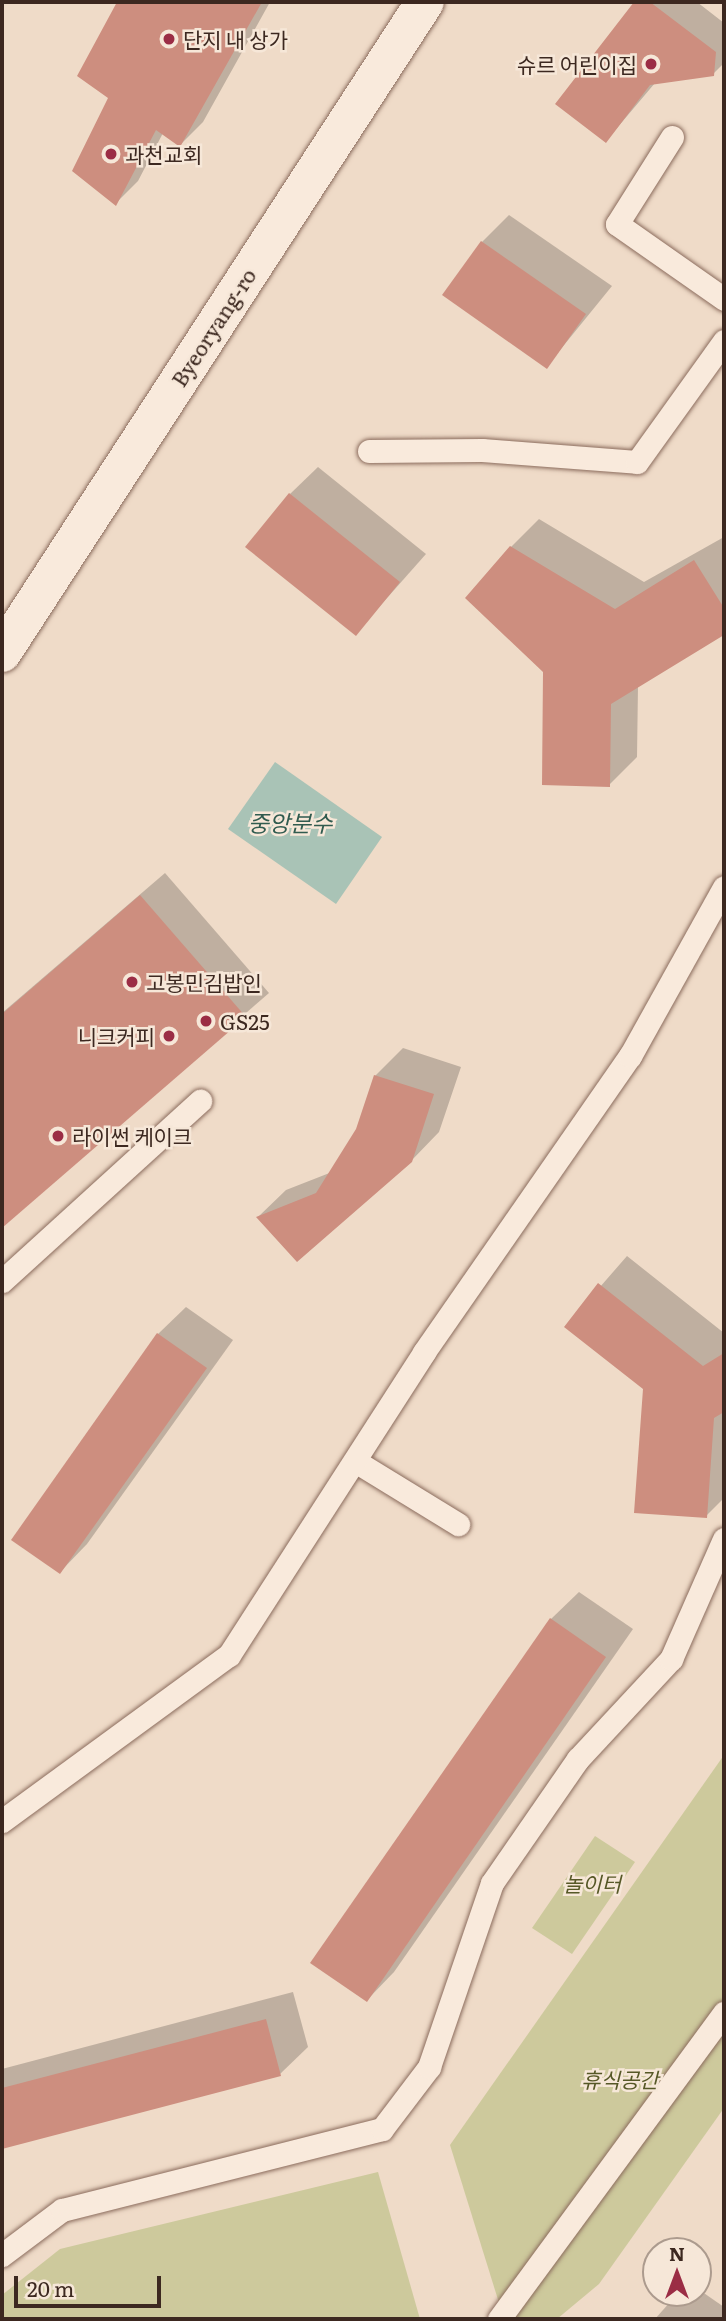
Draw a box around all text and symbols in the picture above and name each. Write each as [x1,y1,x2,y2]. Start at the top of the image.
place label: 단지 내 상가 [183,26,288,52]
marker: 단지 내 상가 [161,31,177,47]
place label: 슈르 어린이집 [517,51,637,77]
marker: 슈르 어린이집 [643,56,659,72]
place label: 과천교회 [125,141,202,167]
marker: 과천교회 [103,146,119,162]
street label: Byeoryang-ro [165,263,261,391]
water label: 중앙분수 [248,808,332,836]
place label: 고봉민김밥인 [146,969,262,995]
marker: 고봉민김밥인 [124,974,140,990]
place label: GS25 [220,1008,270,1034]
marker: GS25 [198,1013,214,1029]
place label: 니크커피 [78,1023,155,1049]
marker: 니크커피 [161,1028,177,1044]
place label: 라이썬 케이크 [72,1123,192,1149]
marker: 라이썬 케이크 [50,1128,66,1144]
park label: 놀이터 [563,1870,621,1896]
park label: 휴식공간 [581,2066,659,2092]
north arrow [642,2237,712,2307]
text: N [669,2239,685,2267]
scale bar [18,2262,164,2306]
text: 20 m [27,2272,74,2303]

